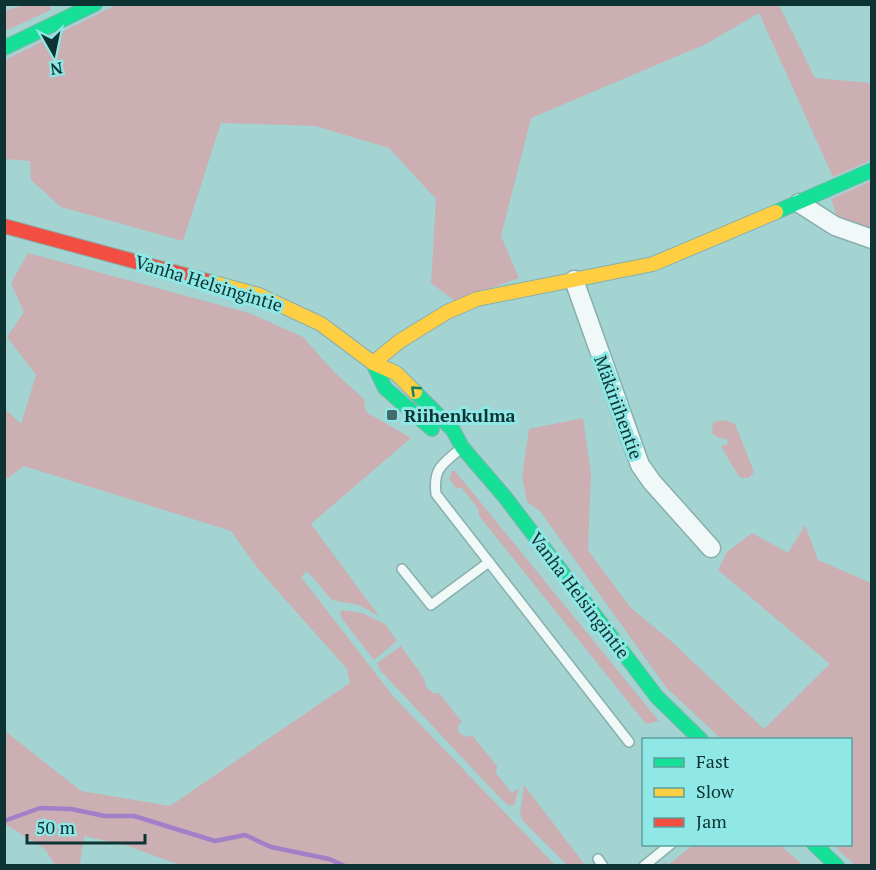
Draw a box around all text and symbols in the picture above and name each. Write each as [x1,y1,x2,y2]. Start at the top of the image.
north arrow [24,24,84,84]
text: N [49,57,64,81]
street label: Vanha Helsingintie [132,249,286,317]
street label: Mäkiriihentie [589,352,649,462]
one-way arrow [411,386,421,397]
place label: Riihenkulma [404,403,516,427]
marker: Riihenkulma [385,408,399,422]
street label: Vanha Helsingintie [524,527,636,663]
legend [642,738,852,846]
text: Fast [696,749,730,773]
text: Slow [696,779,735,803]
scale bar [27,807,146,845]
text: Jam [696,809,727,833]
text: 50 m [36,815,76,839]

